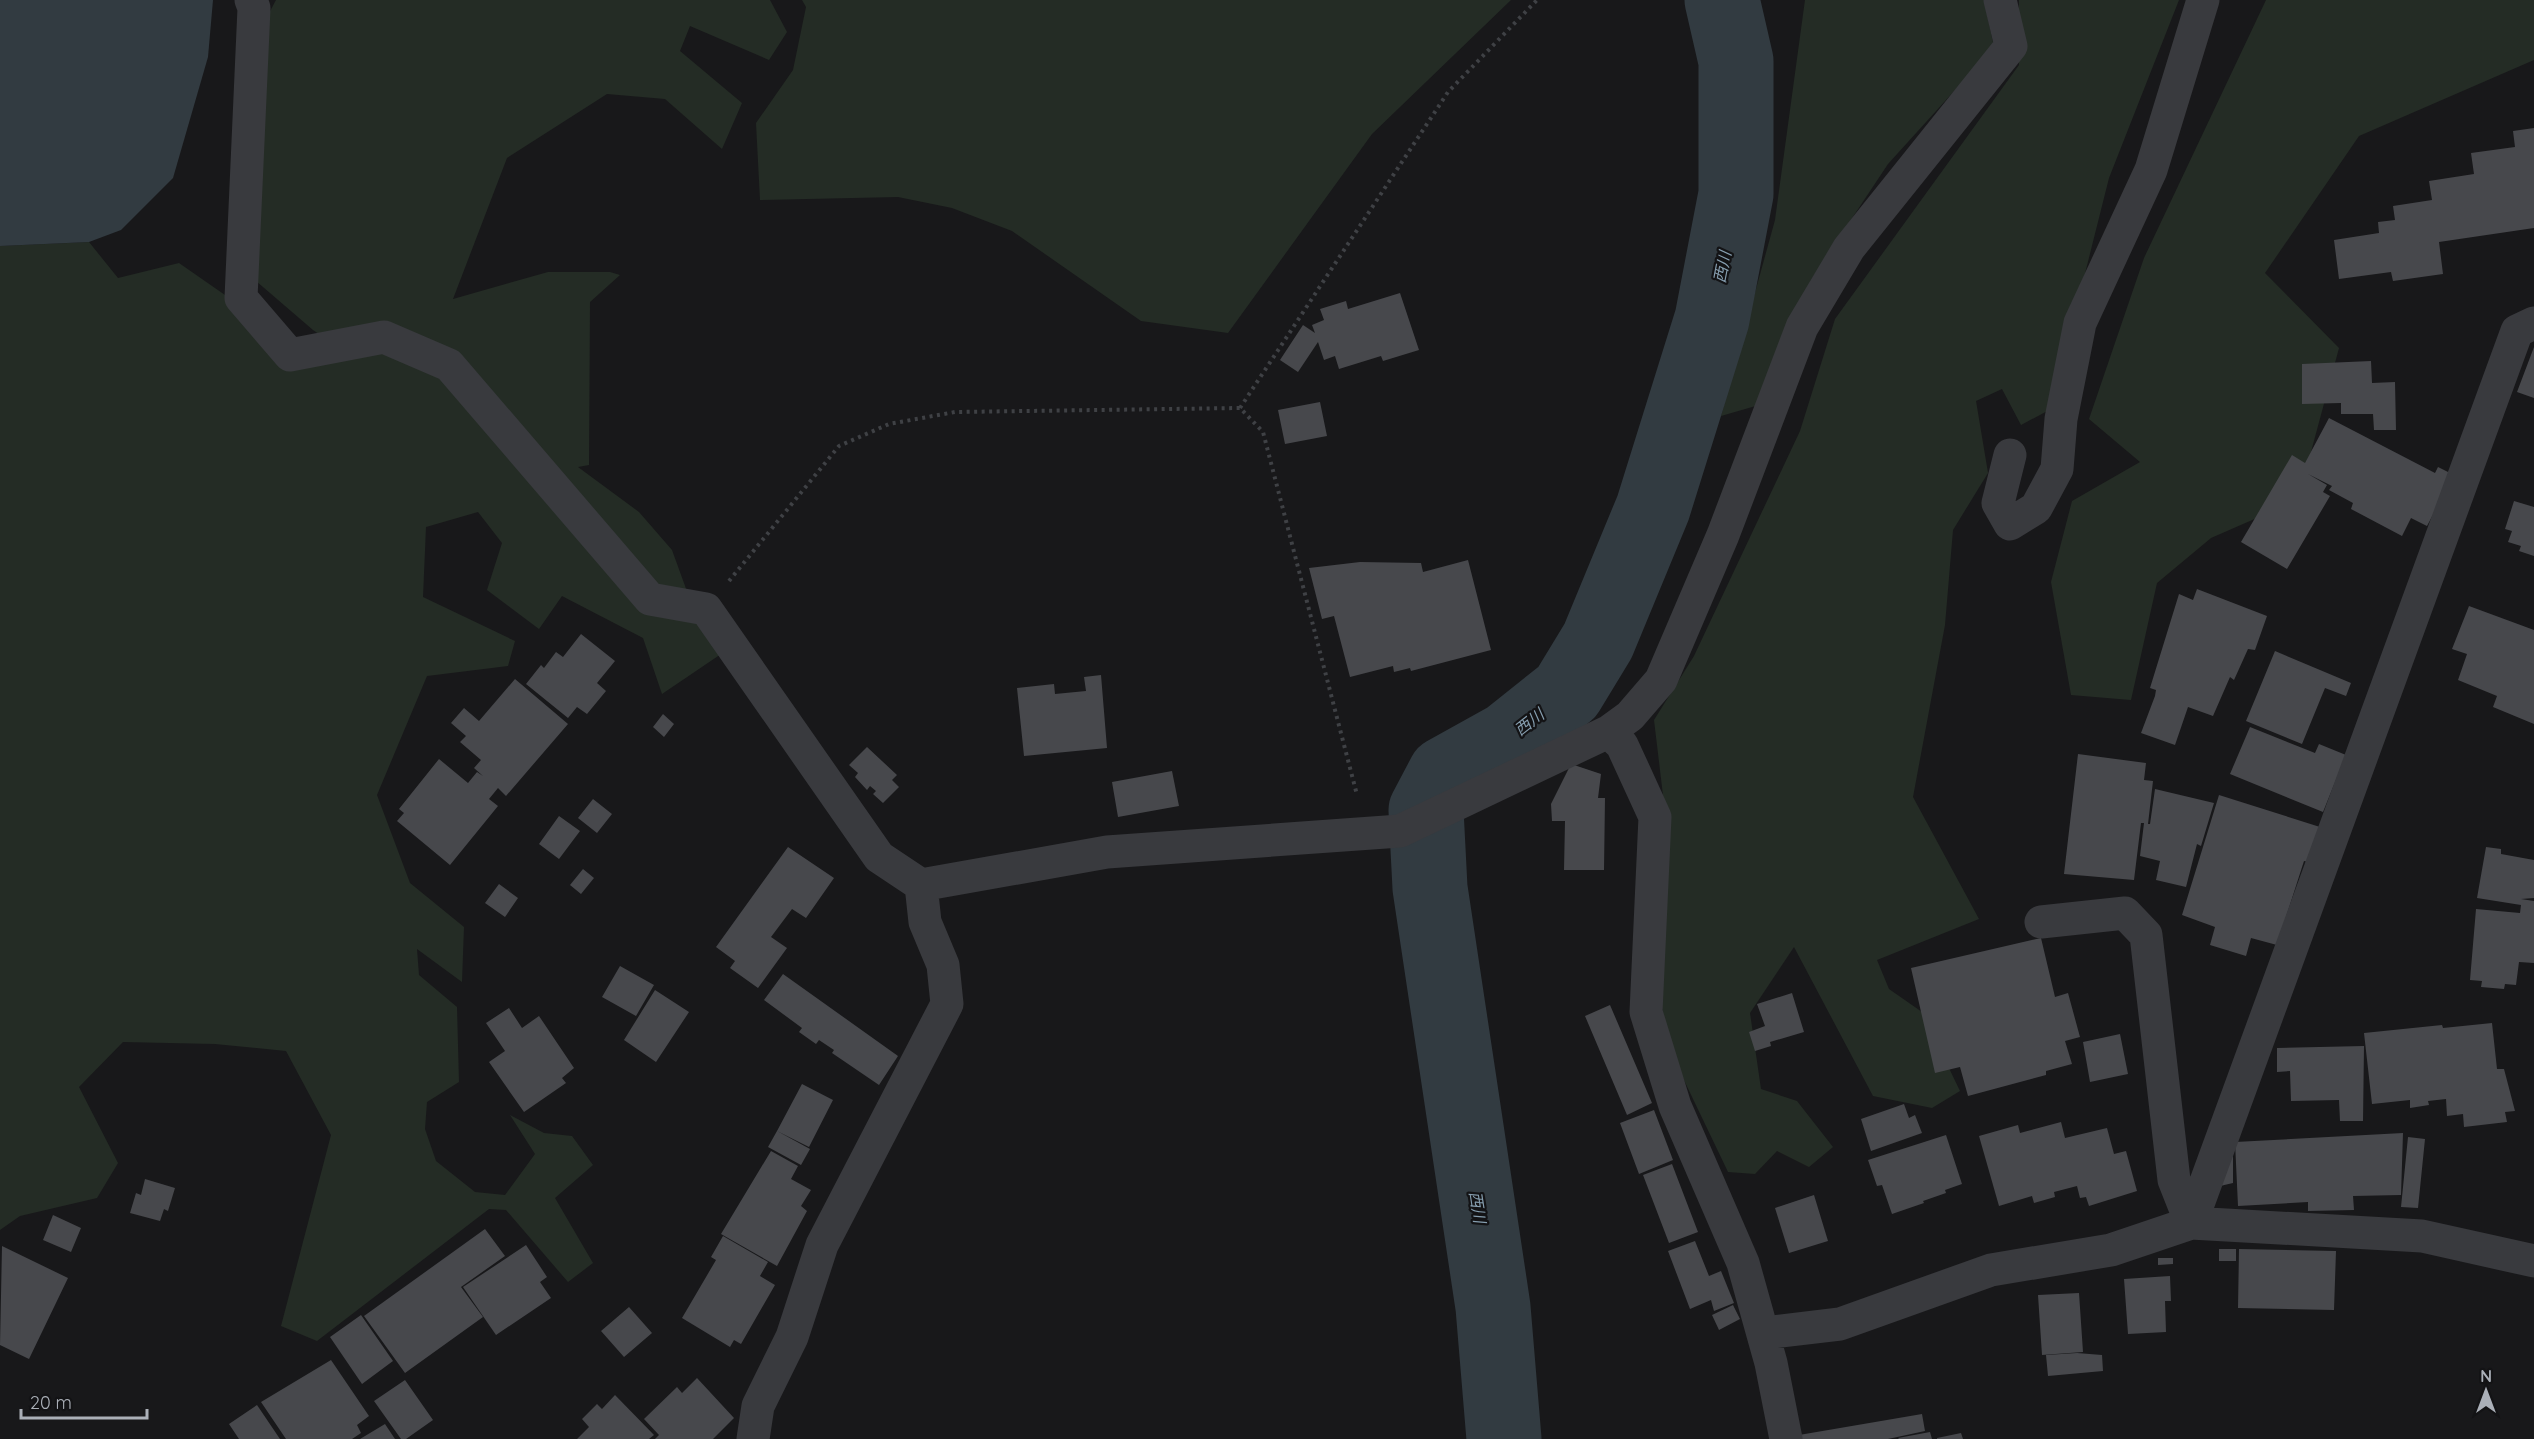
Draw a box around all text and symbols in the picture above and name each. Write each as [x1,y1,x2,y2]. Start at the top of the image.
water label: 西川 [1709,247,1735,285]
water label: 西川 [1510,703,1549,740]
water label: 西川 [1466,1190,1491,1226]
north arrow [2456,1361,2516,1421]
text: N [2480,1366,2492,1386]
scale bar [21,1382,147,1420]
text: 20 m [30,1391,72,1414]

